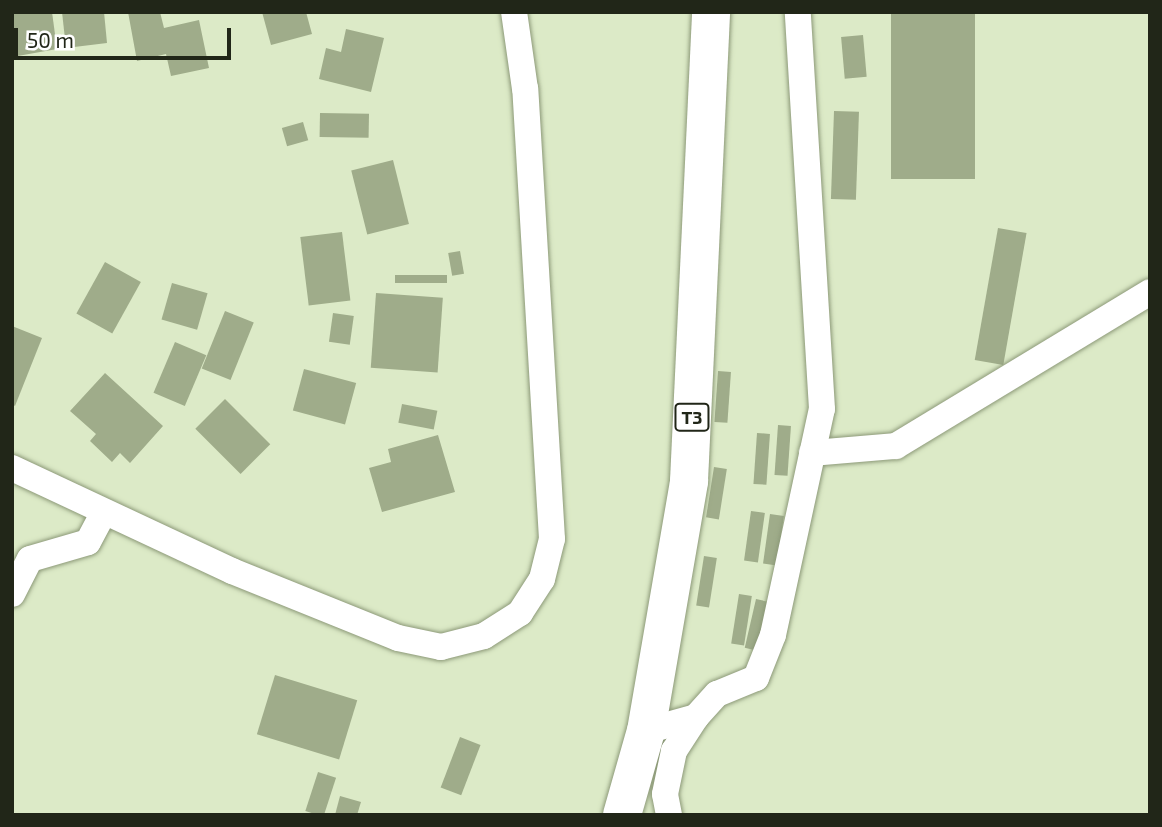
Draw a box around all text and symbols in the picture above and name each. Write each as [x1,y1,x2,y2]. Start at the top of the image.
scale bar [18,14,234,58]
text: 50 m [27,27,74,52]
road number: T3 [673,402,711,432]

